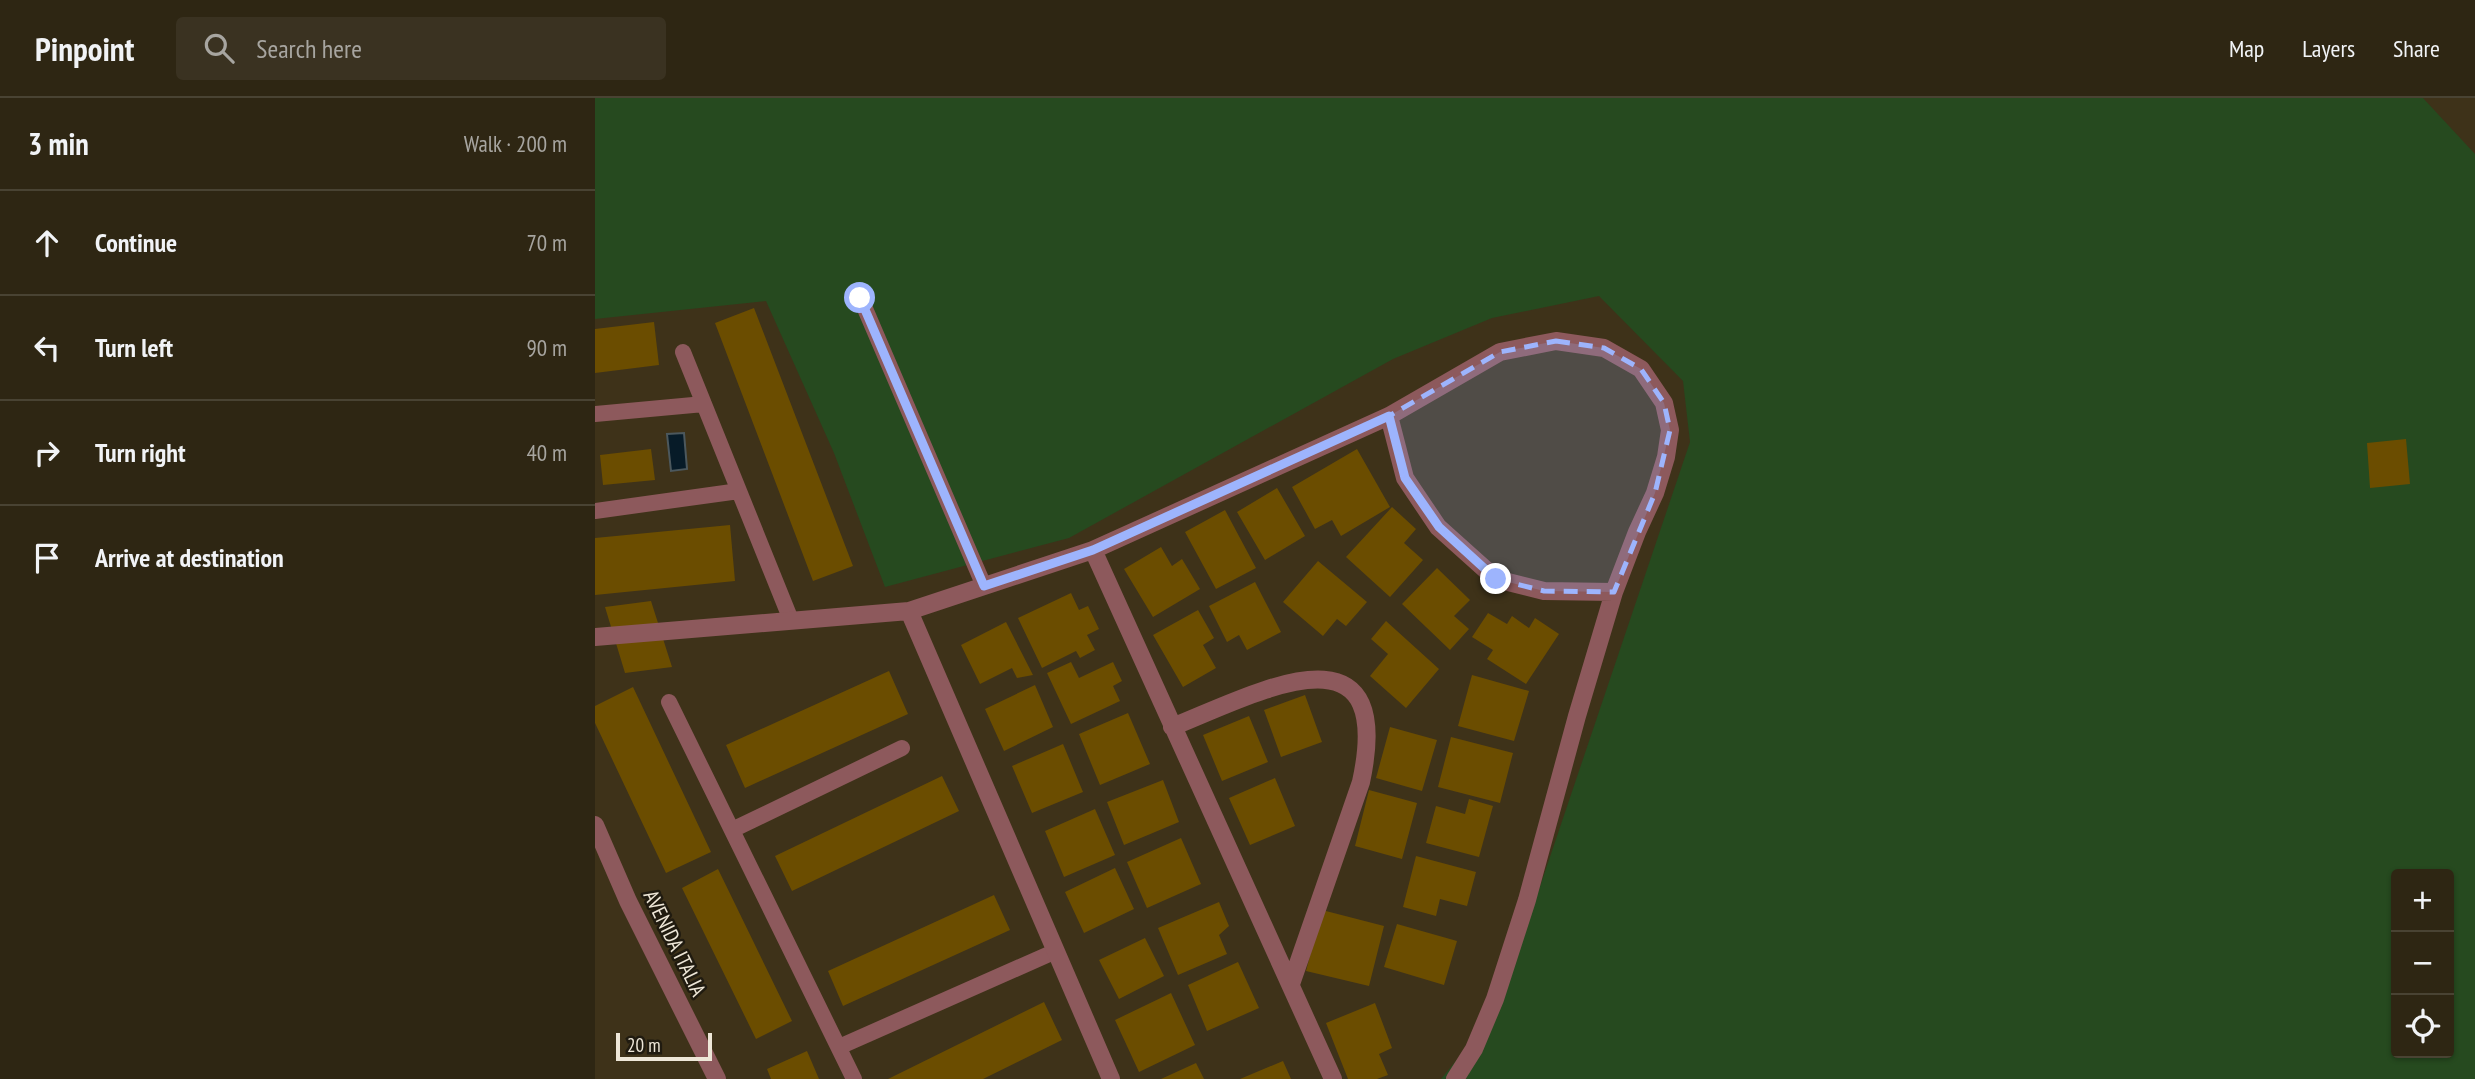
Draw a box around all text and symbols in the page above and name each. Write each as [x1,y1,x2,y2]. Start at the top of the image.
search box [176,17,666,80]
text: Pinpoint [35,27,134,70]
icon: search [200,29,238,67]
text: Search here [256,32,362,65]
text: Map [2229,33,2264,64]
text: Layers [2302,33,2355,64]
text: Share [2393,33,2440,64]
text: 3 min [28,124,89,163]
text: Walk · 200 m [464,129,567,158]
icon: ahead [28,224,66,262]
text: Continue [95,226,177,259]
text: 70 m [526,228,567,257]
route start [844,282,875,313]
icon: left [28,329,66,367]
text: Turn left [95,331,173,364]
text: 90 m [526,333,567,362]
icon: right [28,434,66,472]
text: Turn right [95,436,186,469]
text: 40 m [526,438,567,467]
icon: arrive [28,539,66,577]
text: Arrive at destination [95,541,284,574]
route end [1480,563,1511,594]
map controls [2391,869,2454,1058]
button: + [2391,869,2454,932]
street label: AVENIDA ITALIA [638,885,712,1001]
button: − [2391,932,2454,995]
button: locate [2391,995,2454,1058]
scale bar [616,1030,712,1062]
text: 20 m [627,1033,661,1057]

